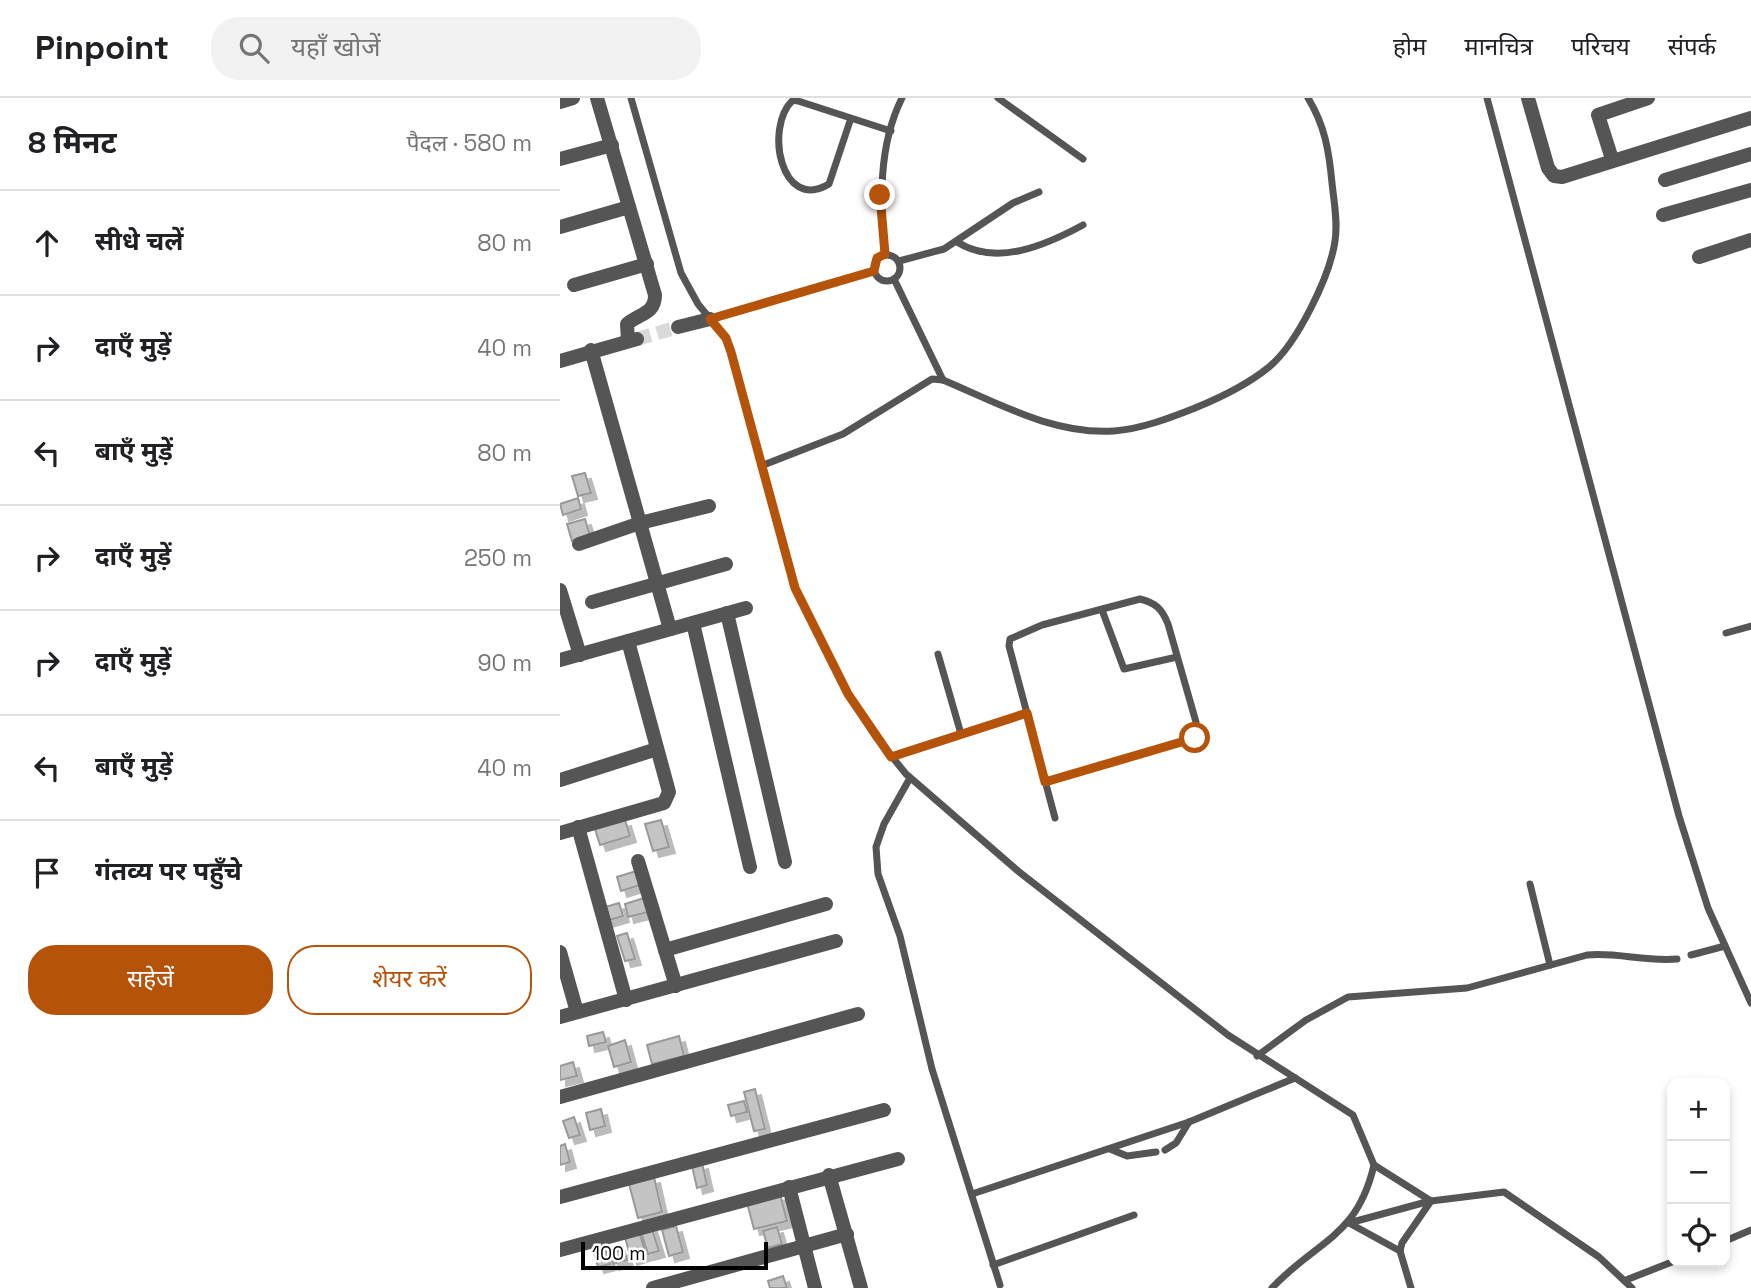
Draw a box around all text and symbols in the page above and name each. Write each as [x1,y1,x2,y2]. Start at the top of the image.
search box [211,17,701,80]
text: Pinpoint [35,27,169,69]
icon: search [235,29,273,67]
text: यहाँ खोजें [291,30,381,64]
text: होम [1393,31,1426,62]
text: मानचित्र [1464,31,1533,62]
text: परिचय [1571,31,1630,62]
text: संपर्क [1668,31,1716,62]
text: 8 मिनट [28,123,117,162]
text: पैदल · 580 m [406,128,532,158]
route end [864,179,895,210]
icon: ahead [28,224,66,262]
text: सीधे चलें [95,224,184,258]
text: 80 m [477,228,532,258]
icon: right [28,329,66,367]
text: दाएँ मुड़ें [95,329,171,363]
text: 40 m [477,333,532,363]
icon: left [28,434,66,472]
text: बाएँ मुड़ें [95,434,173,468]
text: 80 m [477,438,532,468]
icon: right [28,539,66,577]
text: दाएँ मुड़ें [95,539,171,573]
text: 250 m [464,543,532,573]
icon: right [28,644,66,682]
text: दाएँ मुड़ें [95,644,171,678]
text: 90 m [477,648,532,678]
route start [1179,722,1210,753]
icon: left [28,749,66,787]
text: बाएँ मुड़ें [95,749,173,783]
text: 40 m [477,753,532,783]
icon: arrive [28,854,66,892]
text: गंतव्य पर पहुँचे [95,854,242,888]
button: सहेजें [28,945,273,1015]
button: शेयर करें [287,945,532,1015]
map controls [1667,1078,1730,1267]
button: + [1667,1078,1730,1141]
button: − [1667,1141,1730,1204]
button: locate [1667,1204,1730,1267]
scale bar [581,1239,768,1271]
text: 100 m [592,1241,646,1266]

